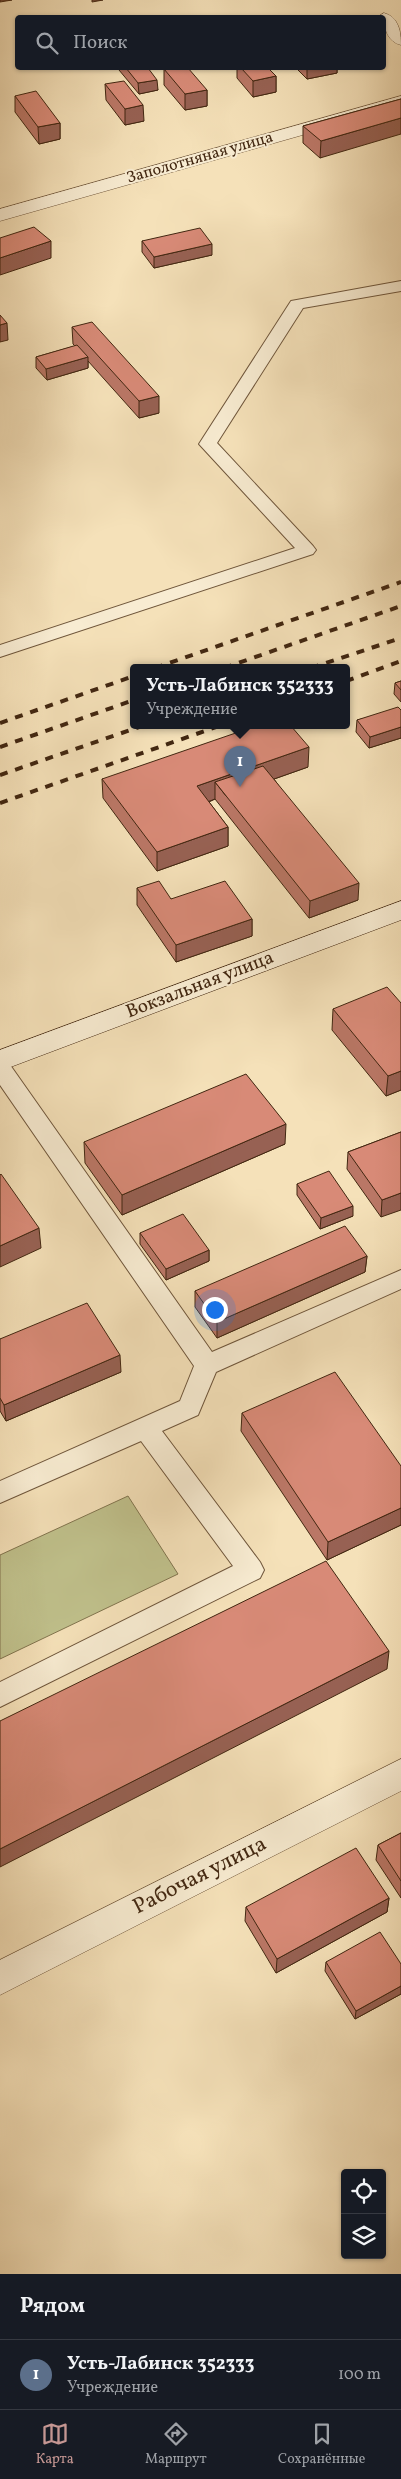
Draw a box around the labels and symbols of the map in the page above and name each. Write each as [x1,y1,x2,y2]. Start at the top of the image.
street label: Заполотняная улица [124,127,276,189]
pin: 1 [224,746,256,787]
street label: Вокзальная улица [122,945,278,1025]
your location [202,1297,228,1323]
street label: Рабочая улица [128,1829,272,1923]

